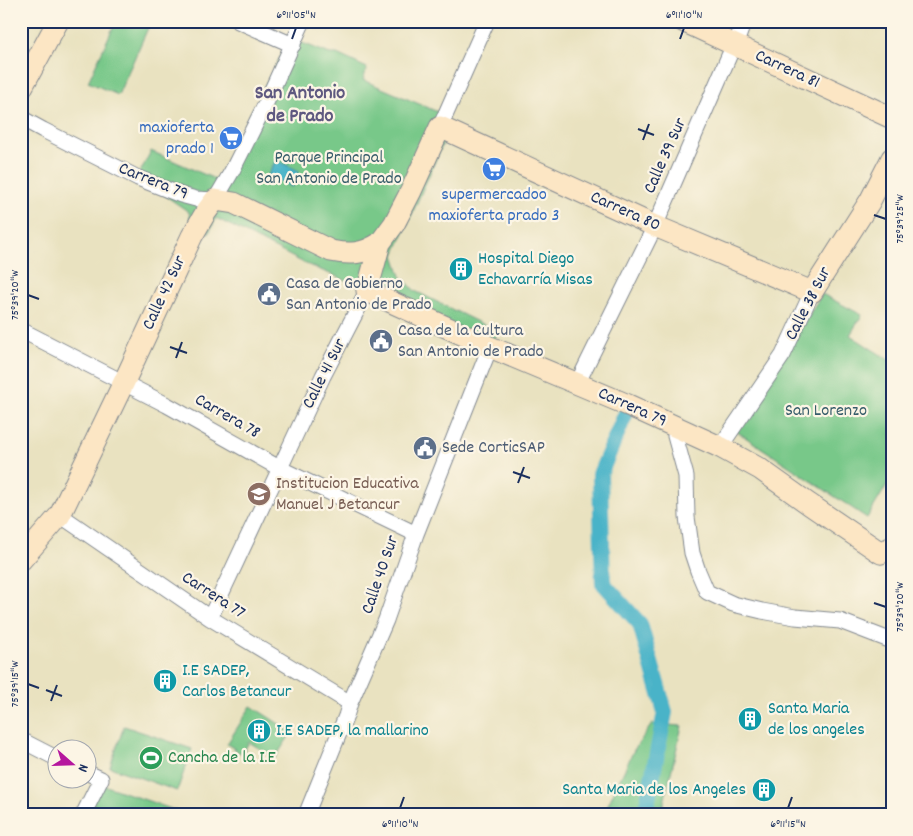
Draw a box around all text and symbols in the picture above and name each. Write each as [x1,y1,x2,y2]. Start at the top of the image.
text: 6°11'05"N [276,7,316,24]
text: 6°11'10"N [666,7,702,24]
street label: Carrera 81 [750,44,824,96]
district label: San Antonio de Prado [255,80,345,131]
street label: Calle 39 Sur [638,114,694,198]
place label: maxioferta prado 1 [139,116,215,162]
supermarket icon: maxioferta prado 1 [218,125,244,151]
park label: Parque Principal San Antonio de Prado [256,146,402,192]
supermarket icon: supermercadoo maxioferta prado 3 [481,156,507,182]
street label: Carrera 79 [114,157,192,207]
place label: supermercadoo maxioferta prado 3 [429,183,559,229]
street label: Carrera 80 [586,185,664,239]
text: 75°39'25"W [892,194,909,244]
place label: Hospital Diego Echavarría Misas [478,247,593,293]
street label: Calle 42 Sur [137,251,193,334]
building icon: Hospital Diego Echavarría Misas [448,256,474,282]
street label: Calle 38 Sur [780,263,838,345]
text: 75°39'20"W [7,270,24,320]
place label: Casa de Gobierno San Antonio de Prado [286,272,432,318]
public building icon: Casa de Gobierno San Antonio de Prado [256,281,282,307]
place label: Casa de la Cultura San Antonio de Prado [398,319,544,365]
public building icon: Casa de la Cultura San Antonio de Prado [368,328,394,354]
street label: Calle 41 Sur [297,334,353,413]
street label: Carrera 79 [594,382,670,434]
street label: Carrera 78 [190,388,264,446]
park label: San Lorenzo [785,399,867,424]
public building icon: Sede CorticSAP [412,435,438,461]
place label: Sede CorticSAP [442,436,545,461]
place label: Institucion Educativa Manuel J Betancur [276,472,419,518]
school or university icon: Institucion Educativa Manuel J Betancur [246,481,272,507]
street label: Calle 40 Sur [356,532,406,618]
street label: Carrera 77 [176,566,250,626]
text: 75°39'20"W [892,582,909,632]
place label: I.E SADEP, Carlos Betancur [182,659,292,705]
text: 75°39'15"W [7,661,24,707]
building icon: I.E SADEP, Carlos Betancur [152,668,178,694]
place label: Santa Maria de los angeles [768,697,865,743]
building icon: Santa Maria de los angeles [737,706,763,732]
building icon: I.E SADEP, la mallarino [246,718,272,744]
place label: I.E SADEP, la mallarino [276,719,429,744]
north arrow [48,738,98,788]
sports icon: Cancha de la I.E [138,745,164,771]
place label: Cancha de la I.E [168,746,276,771]
text: N [72,761,93,775]
building icon: Santa Maria de los Angeles [751,777,777,803]
place label: Santa Maria de los Angeles [562,778,746,803]
text: 6°11'10"N [382,816,418,833]
text: 6°11'15"N [770,816,806,833]

